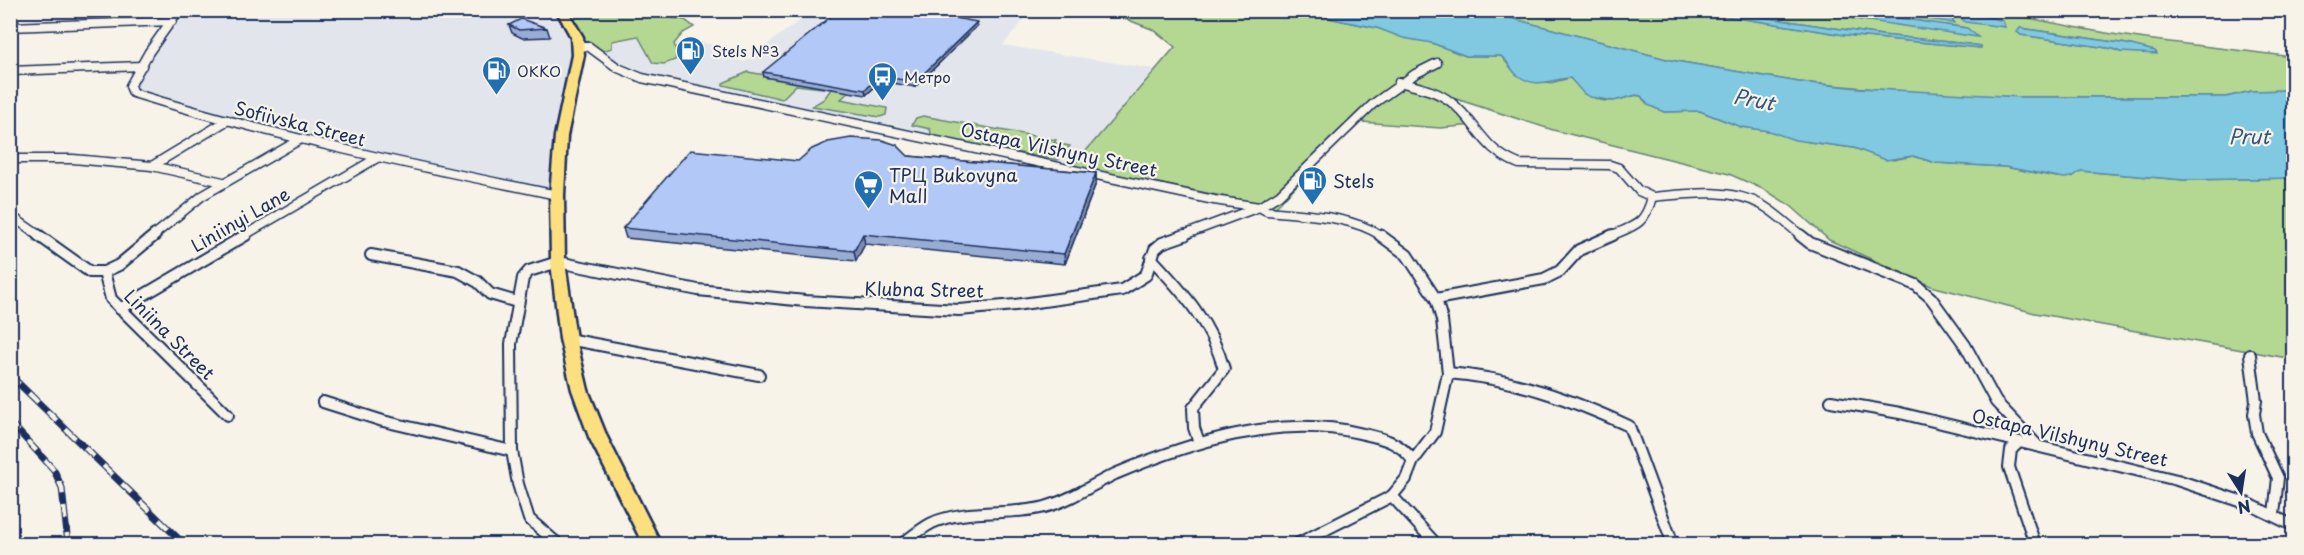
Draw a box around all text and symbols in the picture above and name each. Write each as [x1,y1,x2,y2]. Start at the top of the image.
fuel station icon: Stels №3 [675,34,707,76]
place label: Stels №3 [712,39,779,62]
fuel station icon: OKKO [480,54,512,96]
place label: OKKO [517,59,561,82]
bus stop icon: Метро [867,60,899,102]
place label: Метро [904,65,951,88]
water label: Prut [1731,80,1780,118]
street label: Sofiivska Street [232,94,369,152]
street label: Ostapa Vilshyny Street [958,115,1160,183]
water label: Prut [2229,121,2272,151]
place label: ТРЦ Bukovyna Mall [889,161,1018,209]
fuel station icon: Stels [1296,164,1328,206]
place label: Stels [1333,167,1374,194]
supermarket icon: ТРЦ Bukovyna Mall [852,168,884,210]
street label: Liniinyi Lane [186,180,294,258]
street label: Klubna Street [864,274,984,304]
street label: Liniina Street [119,283,221,385]
street label: Ostapa Vilshyny Street [1969,401,2171,473]
north arrow [2211,462,2271,522]
text: N [2236,495,2253,521]

